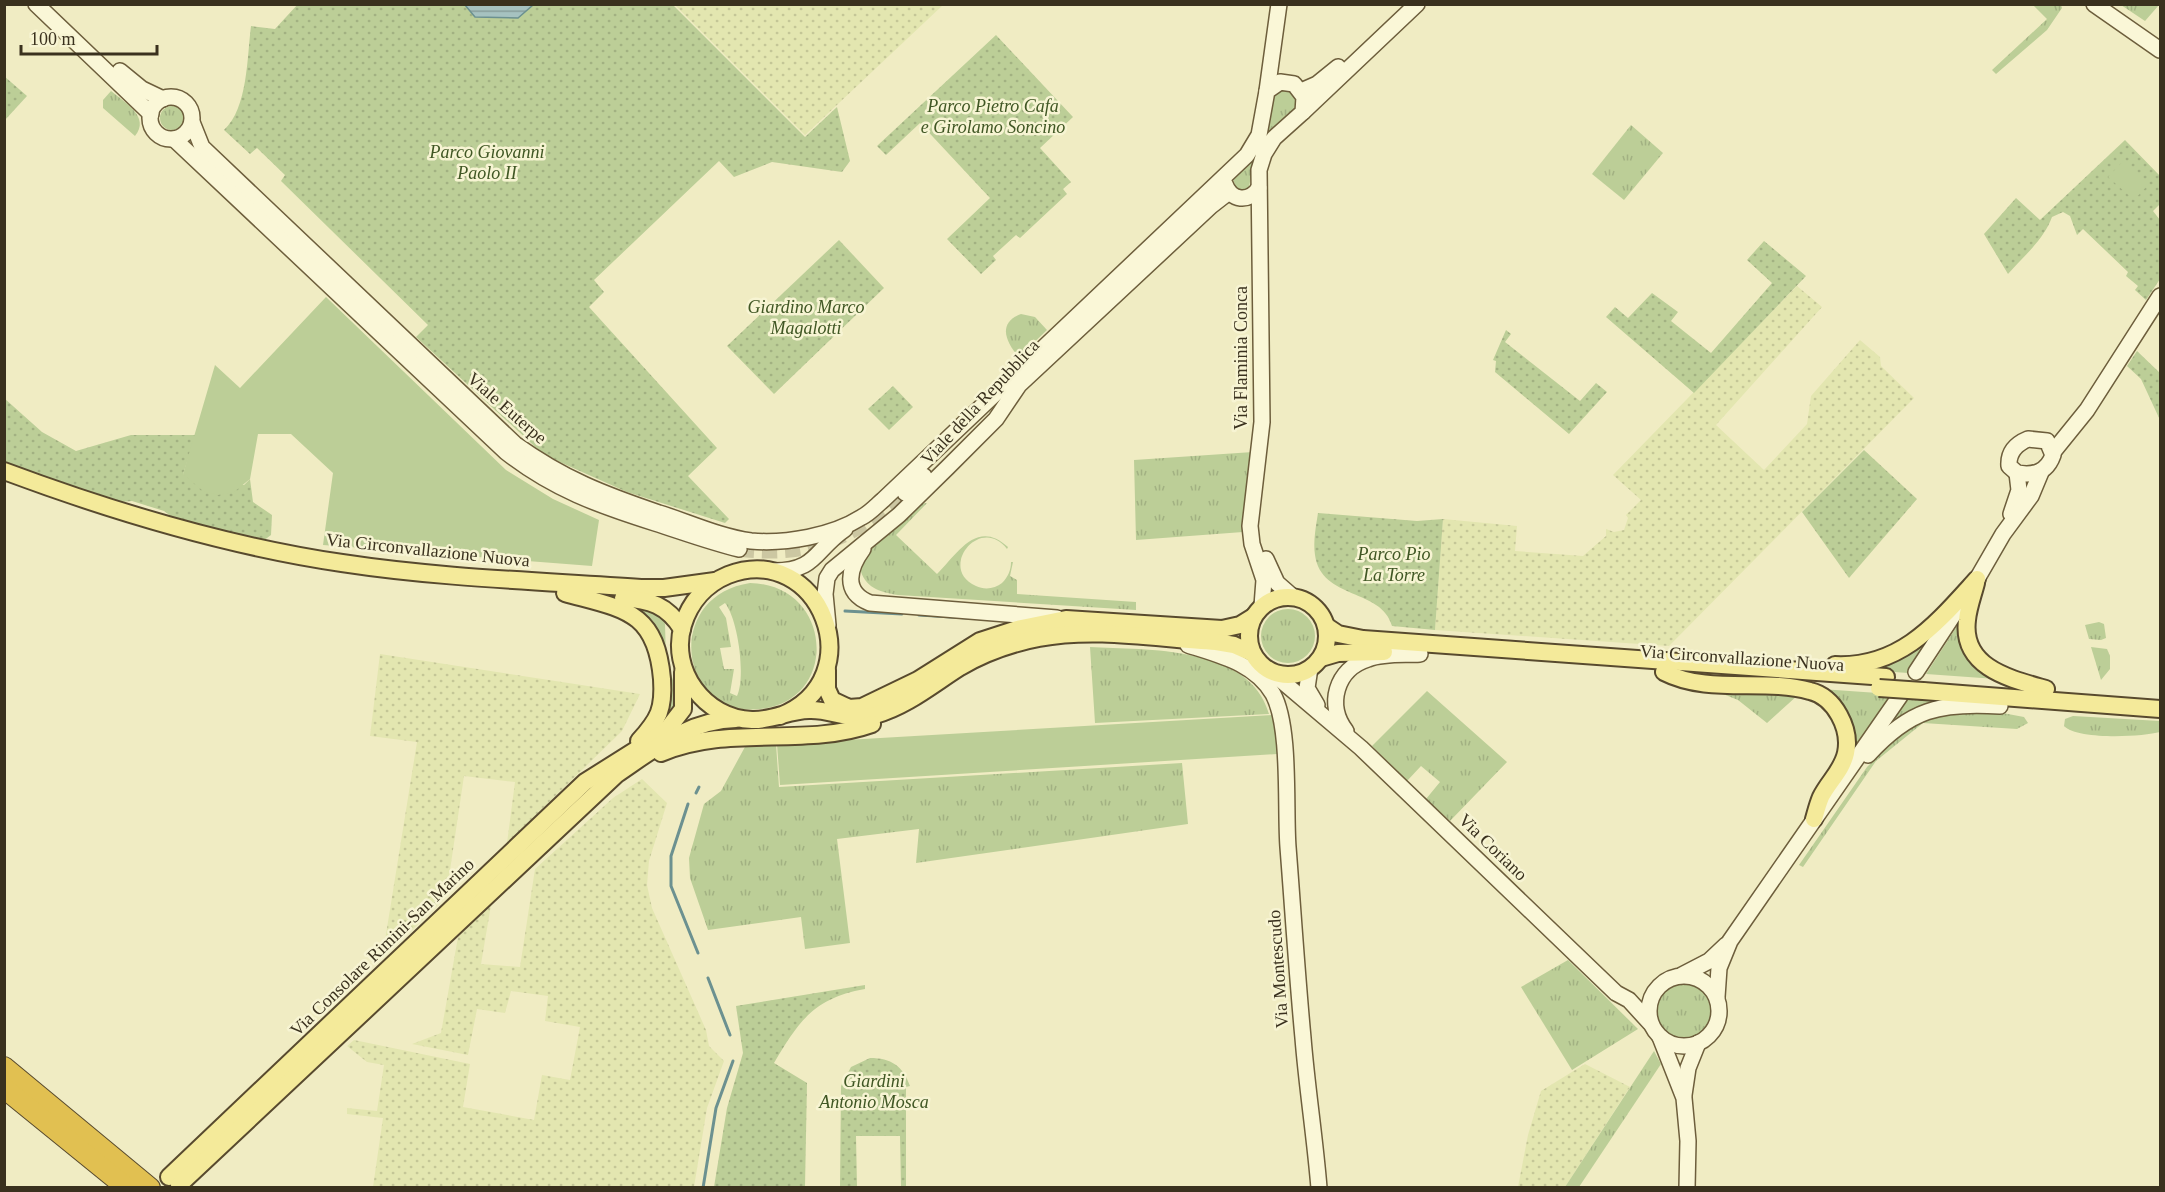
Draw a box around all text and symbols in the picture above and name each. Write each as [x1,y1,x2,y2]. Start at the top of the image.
scale bar [21,18,158,56]
text: 100 m [30,29,76,49]
park label: Parco Pietro Cafa e Girolamo Soncino [921,96,1065,137]
park label: Parco Giovanni Paolo II [429,142,544,183]
street label: Via Flaminia Conca [1231,286,1251,430]
park label: Giardino Marco Magalotti [747,297,865,338]
street label: Viale della Repubblica [917,335,1043,469]
street label: Viale Euterpe [463,368,551,448]
street label: Via Circonvallazione Nuova [325,529,531,571]
park label: Parco Pio La Torre [1357,544,1430,585]
street label: Via Circonvallazione Nuova [1639,641,1845,675]
street label: Via Coriano [1455,809,1531,885]
street label: Via Consolare Rimini-San Marino [286,854,478,1040]
street label: Via Montescudo [1264,909,1292,1029]
park label: Giardini Antonio Mosca [818,1071,929,1112]

